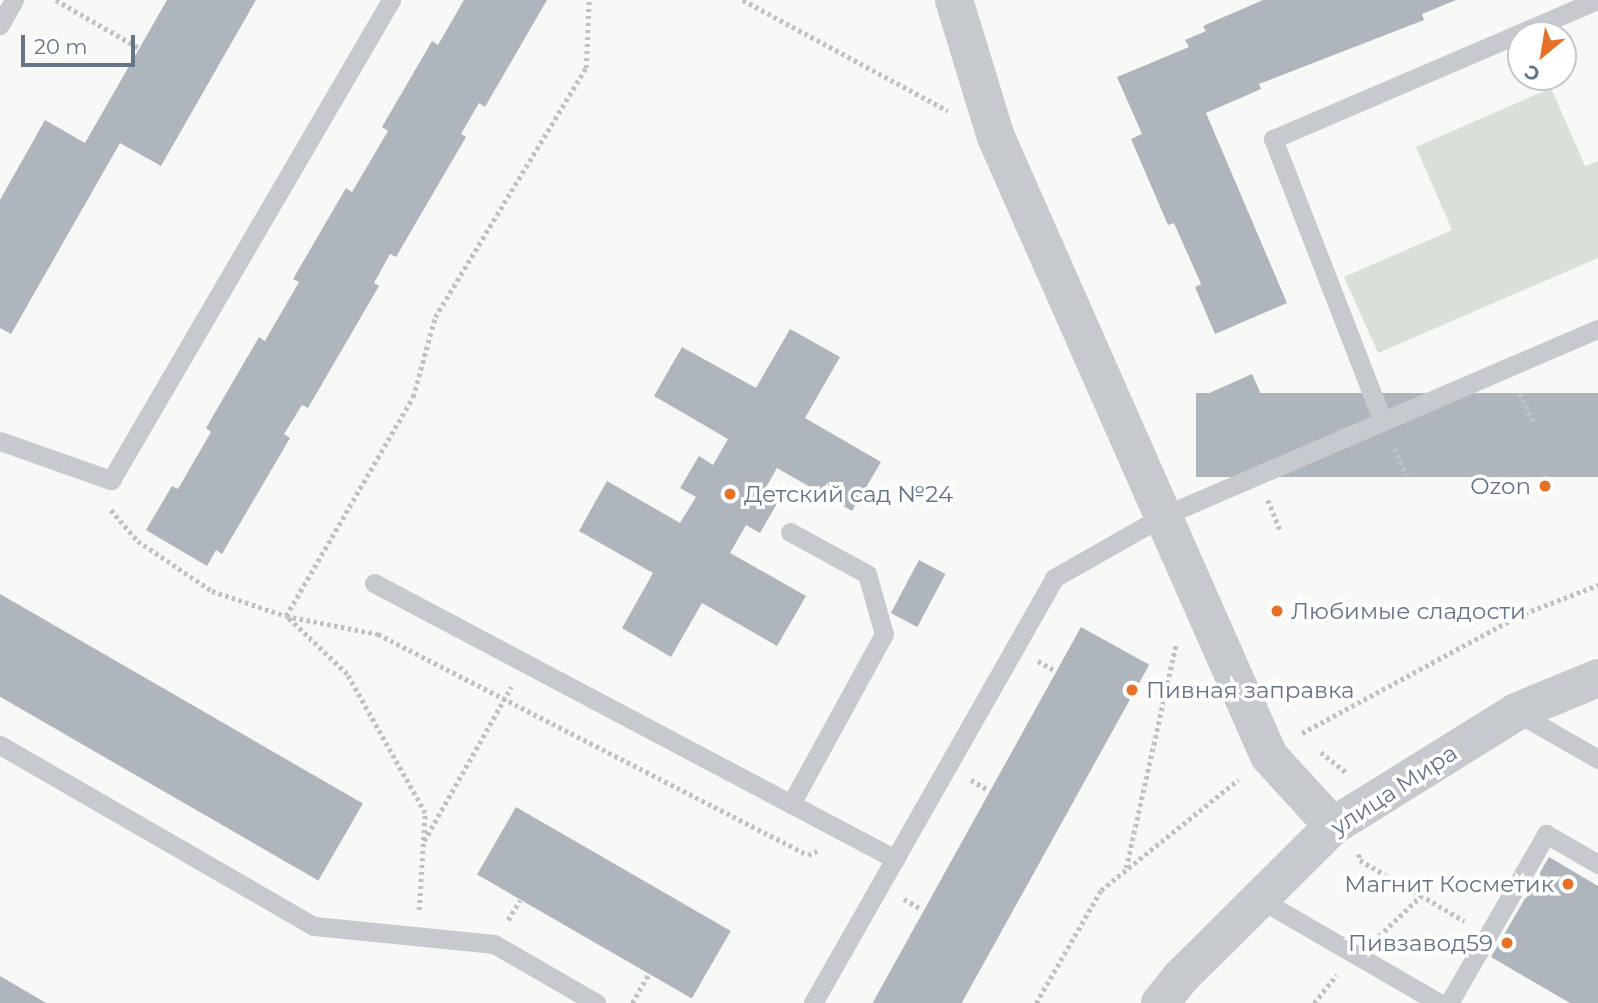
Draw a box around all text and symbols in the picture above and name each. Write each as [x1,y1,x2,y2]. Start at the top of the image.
scale bar [24,21,138,65]
north arrow [1507,21,1577,91]
text: 20 m [34,34,88,59]
text: С [1521,59,1544,86]
place label: Ozon [1470,472,1531,500]
marker: Ozon [1537,478,1553,494]
place label: Детский сад №24 [744,480,953,508]
marker: Детский сад №24 [722,486,738,502]
place label: Любимые сладости [1291,597,1526,625]
marker: Любимые сладости [1269,603,1285,619]
place label: Пивная заправка [1146,676,1355,704]
marker: Пивная заправка [1124,682,1140,698]
street label: улица Мира [1326,739,1462,841]
place label: Магнит Косметик [1344,870,1554,898]
marker: Магнит Косметик [1560,876,1576,892]
place label: Пивзавод59 [1348,929,1493,957]
marker: Пивзавод59 [1499,935,1515,951]

